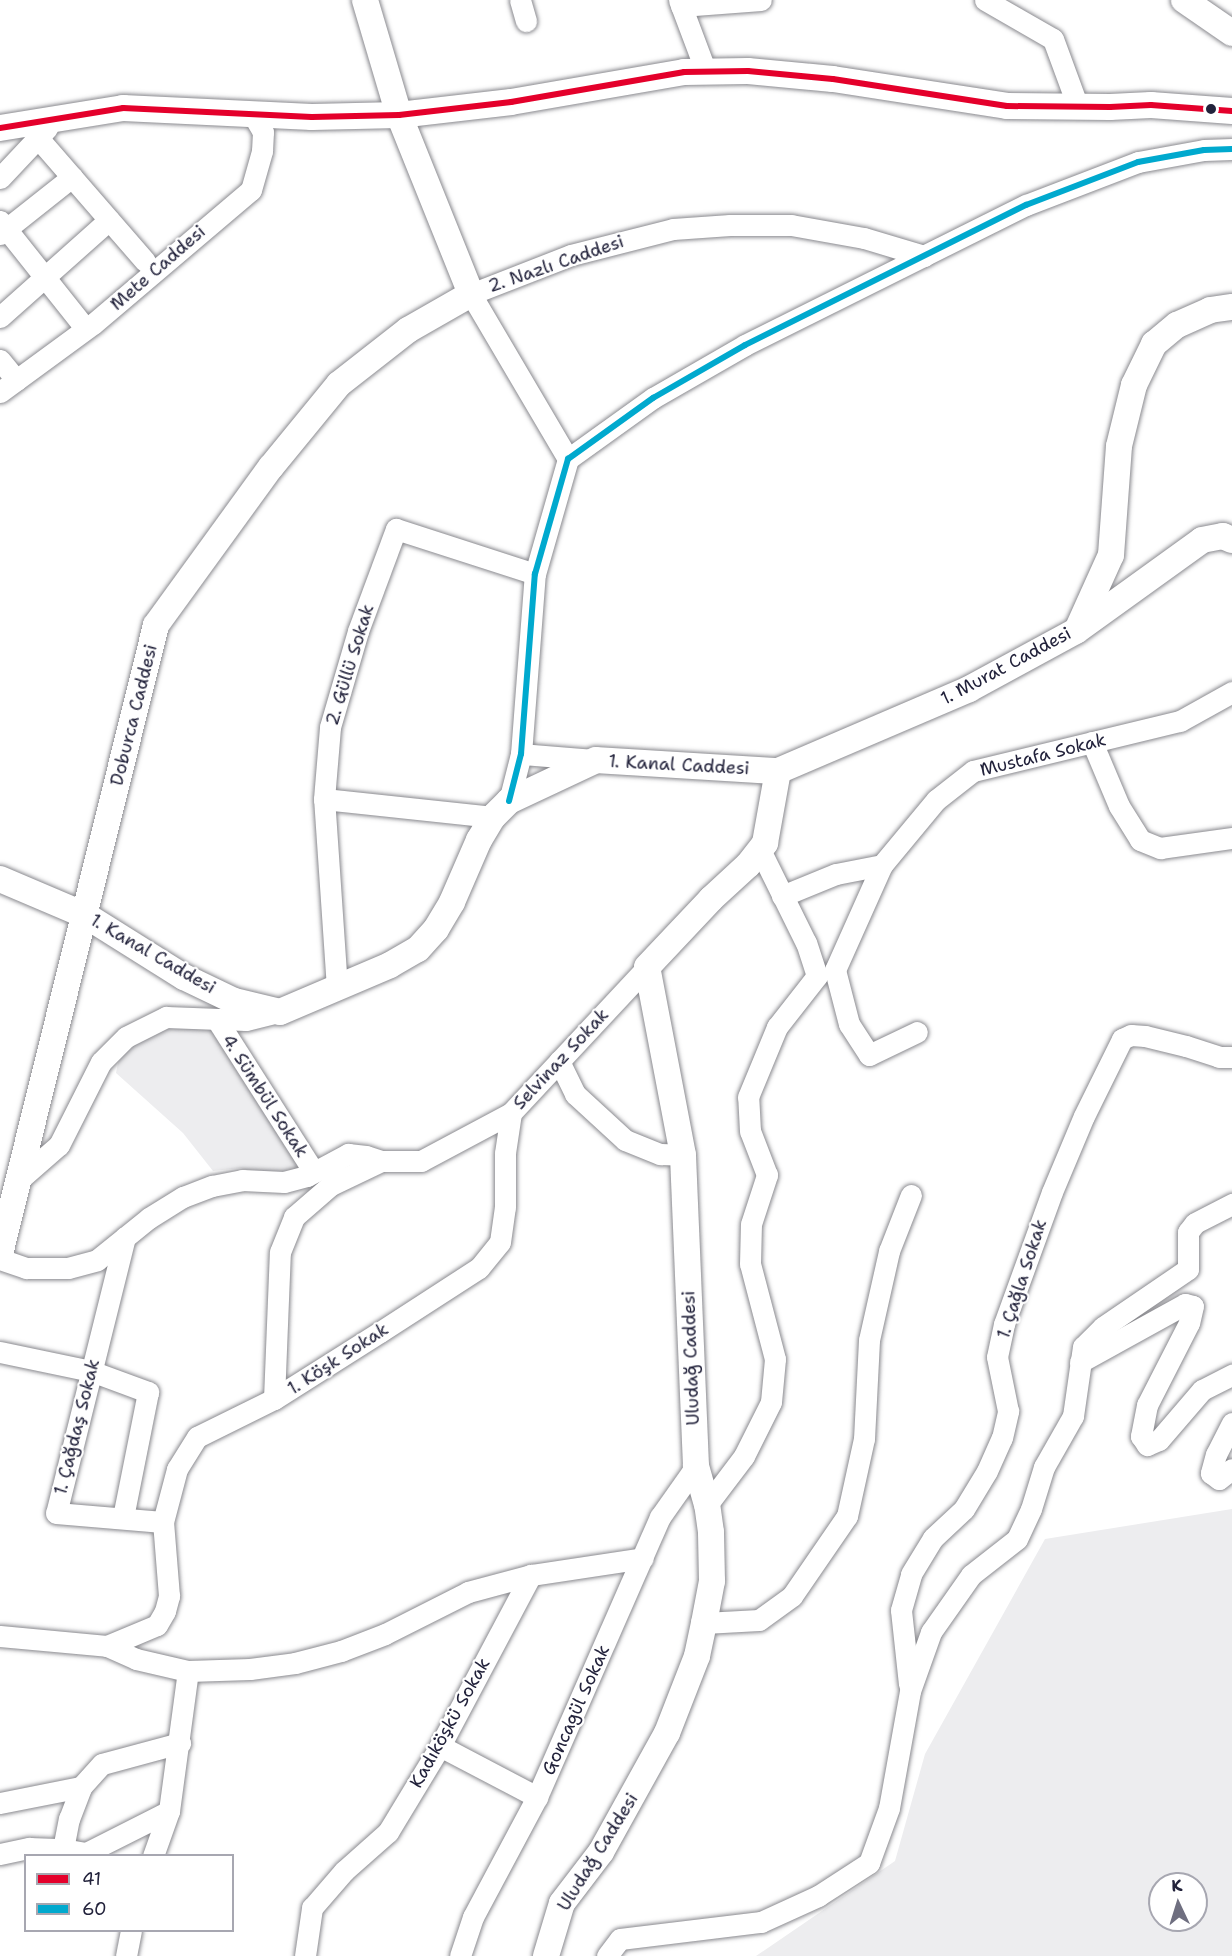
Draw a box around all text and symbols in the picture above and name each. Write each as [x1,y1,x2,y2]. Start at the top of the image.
unlabelled marker [1205,103,1217,115]
street label: Mete Caddesi [106,221,210,315]
street label: 2. Nazlı Caddesi [485,231,627,297]
street label: 2. Güllü Sokak [321,602,379,728]
street label: 1. Murat Caddesi [937,622,1075,710]
street label: Doburca Caddesi [106,642,162,788]
street label: Mustafa Sokak [978,729,1108,781]
street label: 1. Kanal Caddesi [608,751,750,779]
street label: 1. Kanal Caddesi [86,909,220,999]
street label: Selvinaz Sokak [509,1004,613,1114]
street label: 4. Sümbül Sokak [217,1030,313,1162]
street label: 1. Çağla Sokak [993,1217,1051,1341]
street label: Uludağ Caddesi [678,1290,704,1426]
street label: 1. Köşk Sokak [284,1318,392,1400]
street label: 1. Çağdaş Sokak [50,1357,104,1497]
street label: Goncagül Sokak [538,1642,614,1778]
street label: Kadıköşkü Sokak [405,1654,495,1792]
street label: Uludağ Caddesi [553,1789,643,1915]
legend [24,1854,234,1932]
text: 41 [82,1867,101,1891]
north arrow [1148,1872,1208,1932]
text: K [1171,1875,1183,1896]
text: 60 [82,1897,107,1921]

